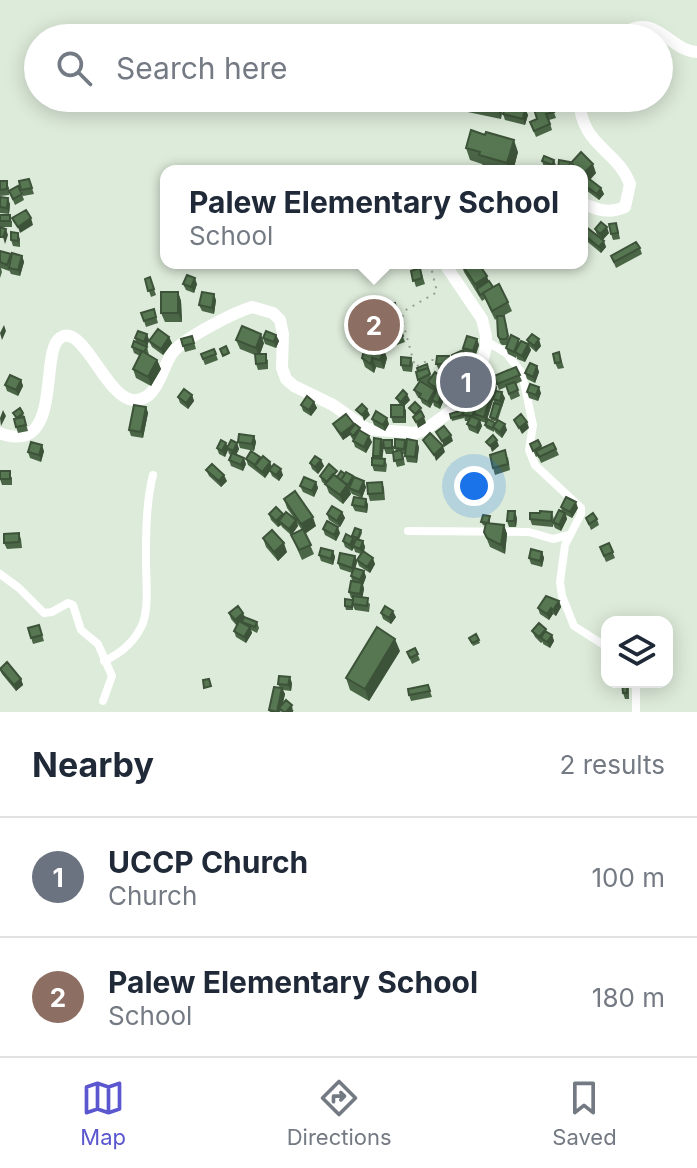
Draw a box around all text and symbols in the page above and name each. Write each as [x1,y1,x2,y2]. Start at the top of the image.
search box [24,24,673,112]
icon: search [52,46,96,90]
text: Search here [116,50,288,86]
popup [160,165,588,269]
text: Palew Elementary School [189,184,559,220]
text: School [189,220,273,251]
pin: 2 [348,295,400,355]
pin: 1 [440,352,492,412]
your location [454,466,494,506]
map controls [601,616,673,688]
button: layers [601,616,673,688]
text: Nearby [32,744,154,785]
text: 2 results [560,749,665,780]
text: UCCP Church [108,844,308,880]
text: 1 [52,862,64,893]
text: 100 m [592,862,665,893]
text: Church [108,880,197,911]
text: Palew Elementary School [108,964,478,1000]
text: 2 [50,982,66,1013]
text: 180 m [592,982,665,1013]
text: School [108,1000,192,1031]
tab: Map [80,1076,126,1150]
tab: Directions [287,1076,392,1150]
tab: Saved [552,1076,617,1150]

